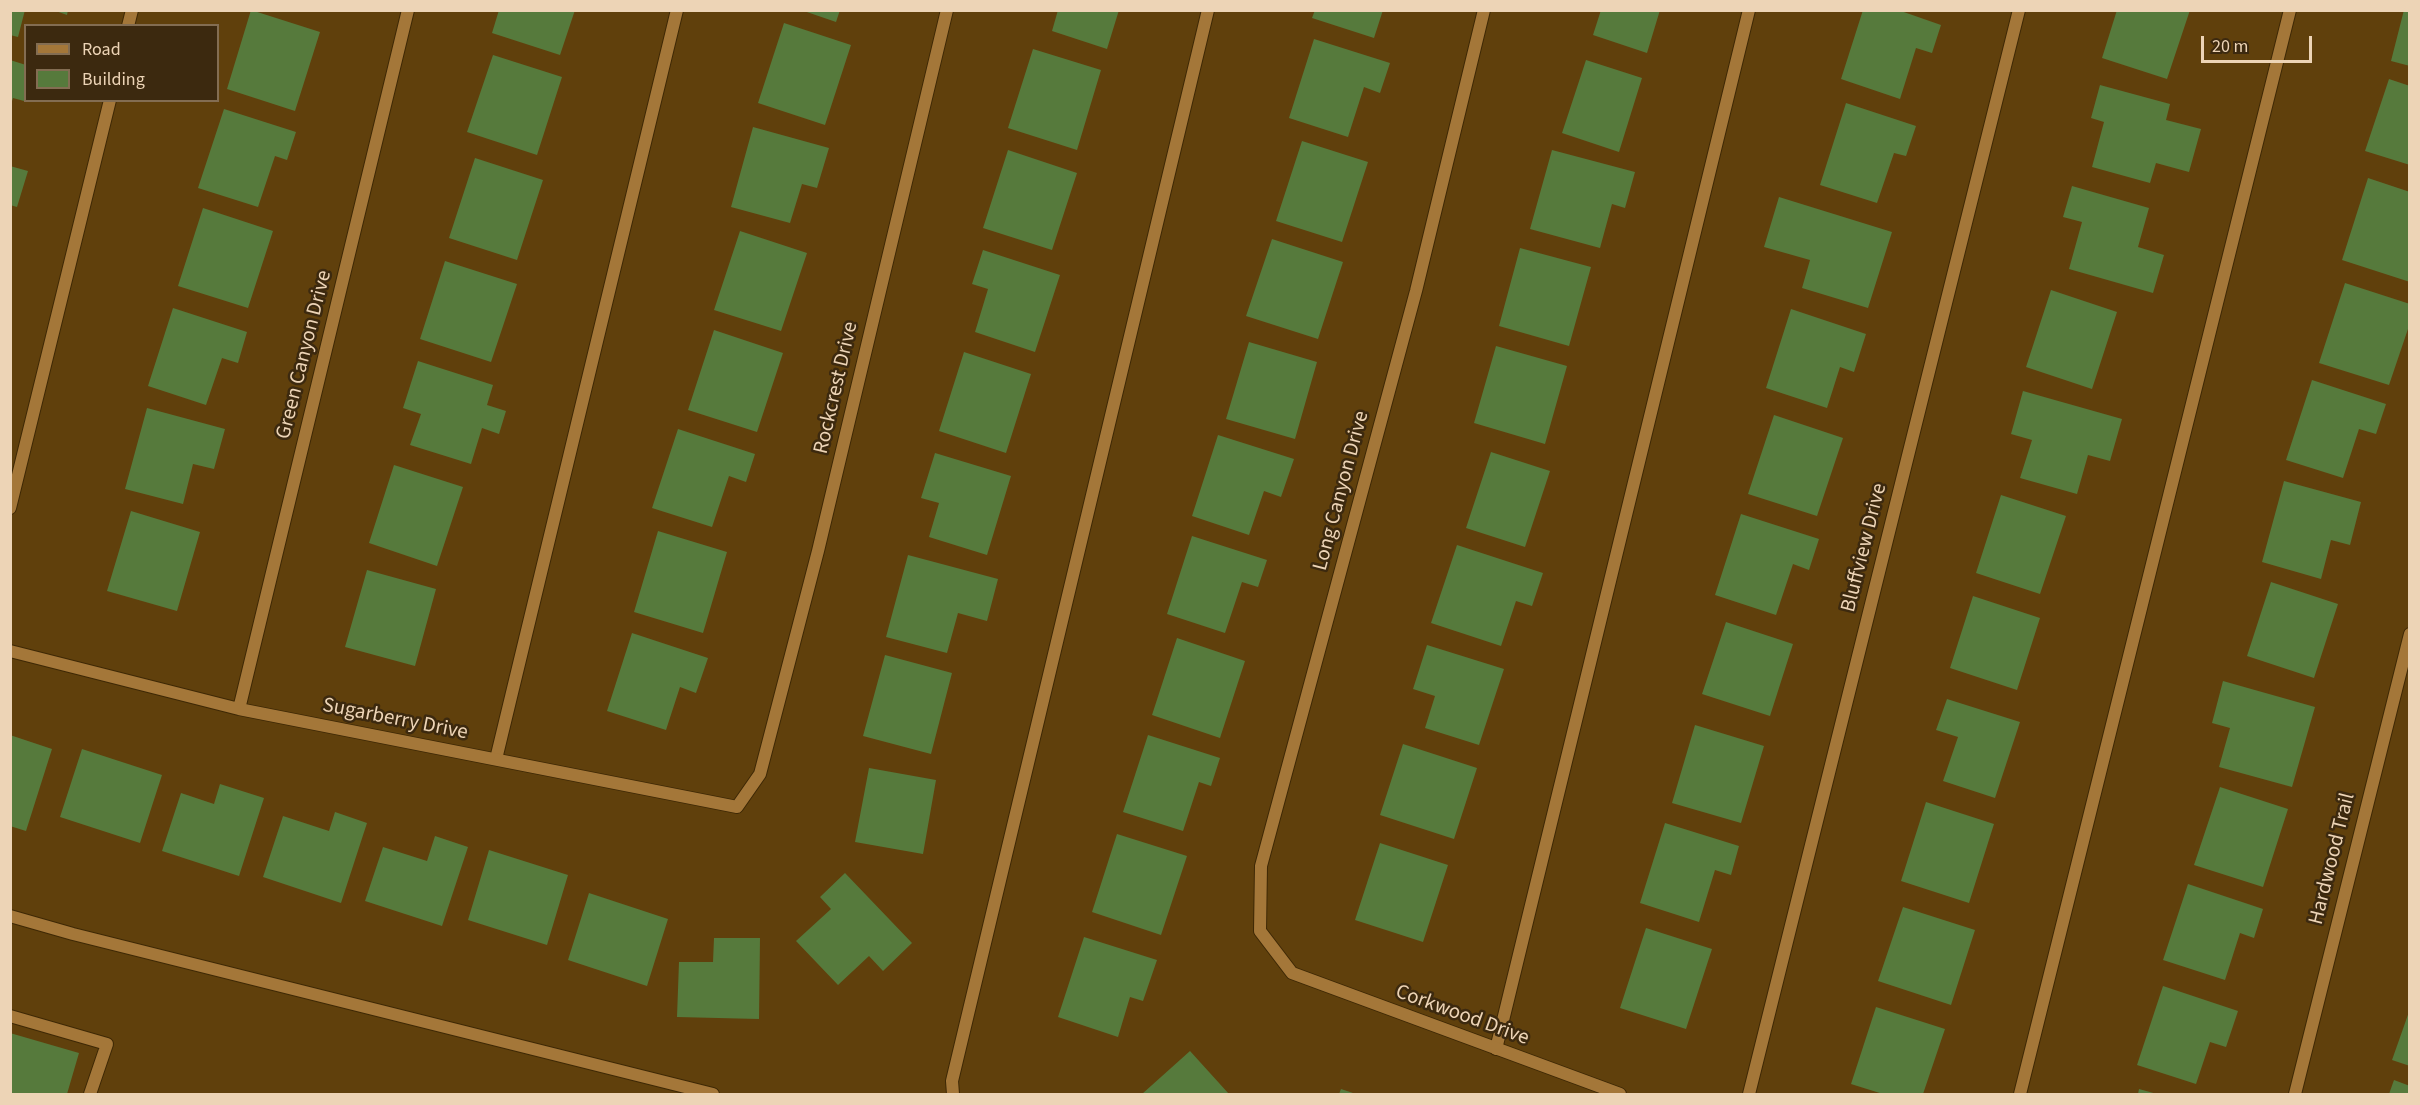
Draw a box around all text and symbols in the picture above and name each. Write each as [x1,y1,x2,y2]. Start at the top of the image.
legend [24,24,219,102]
scale bar [2204,24,2315,62]
text: 20 m [2212,34,2248,59]
text: Road [82,37,121,62]
text: Building [82,67,145,92]
street label: Green Canyon Drive [272,268,338,442]
street label: Rockcrest Drive [810,319,864,457]
street label: Long Canyon Drive [1309,409,1375,573]
street label: Bluffview Drive [1837,481,1893,615]
street label: Sugarberry Drive [320,694,470,746]
street label: Hardwood Trail [2304,791,2362,927]
street label: Corkwood Drive [1392,980,1532,1052]

